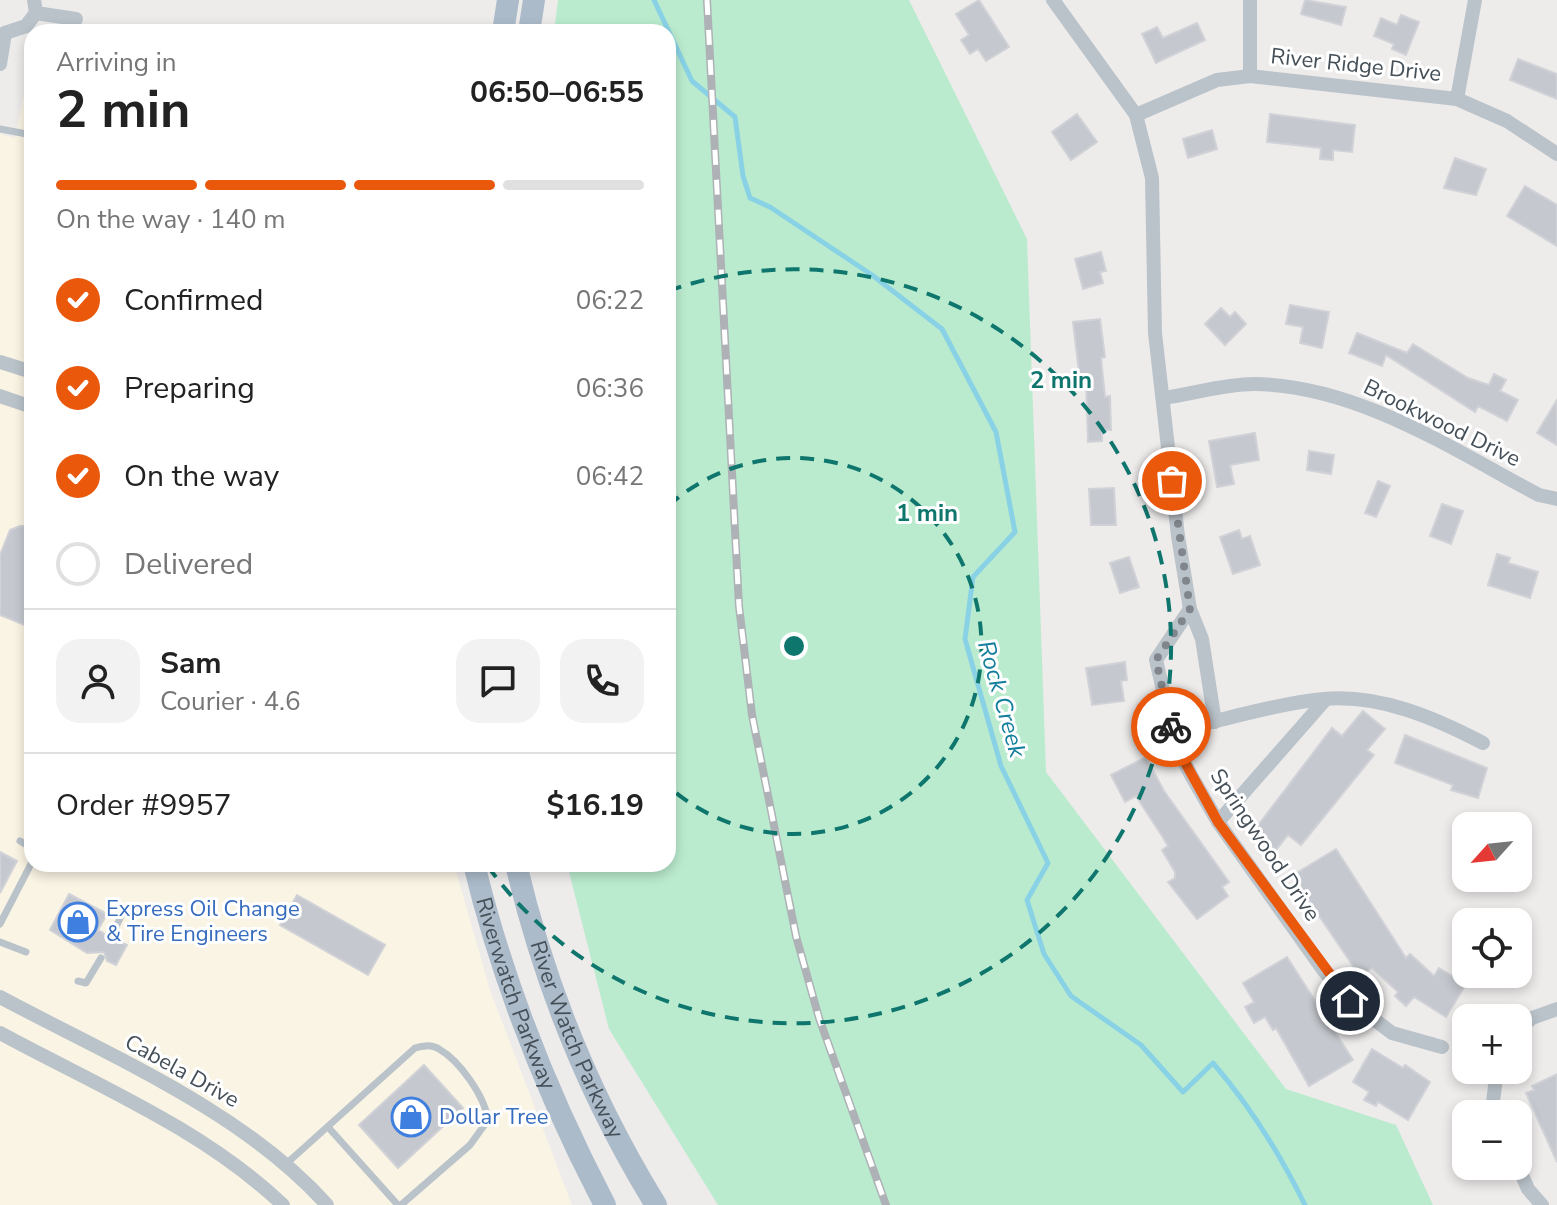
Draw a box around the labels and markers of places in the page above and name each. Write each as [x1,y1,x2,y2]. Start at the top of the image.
pin [1138,447,1206,515]
centre of rings [780,632,808,660]
place label: Express Oil Change & Tire Engineers [106,894,300,949]
shop icon: Express Oil Change & Tire Engineers [57,901,99,943]
pin [1316,967,1384,1035]
shop icon: Dollar Tree [390,1096,432,1138]
place label: Dollar Tree [439,1102,548,1132]

